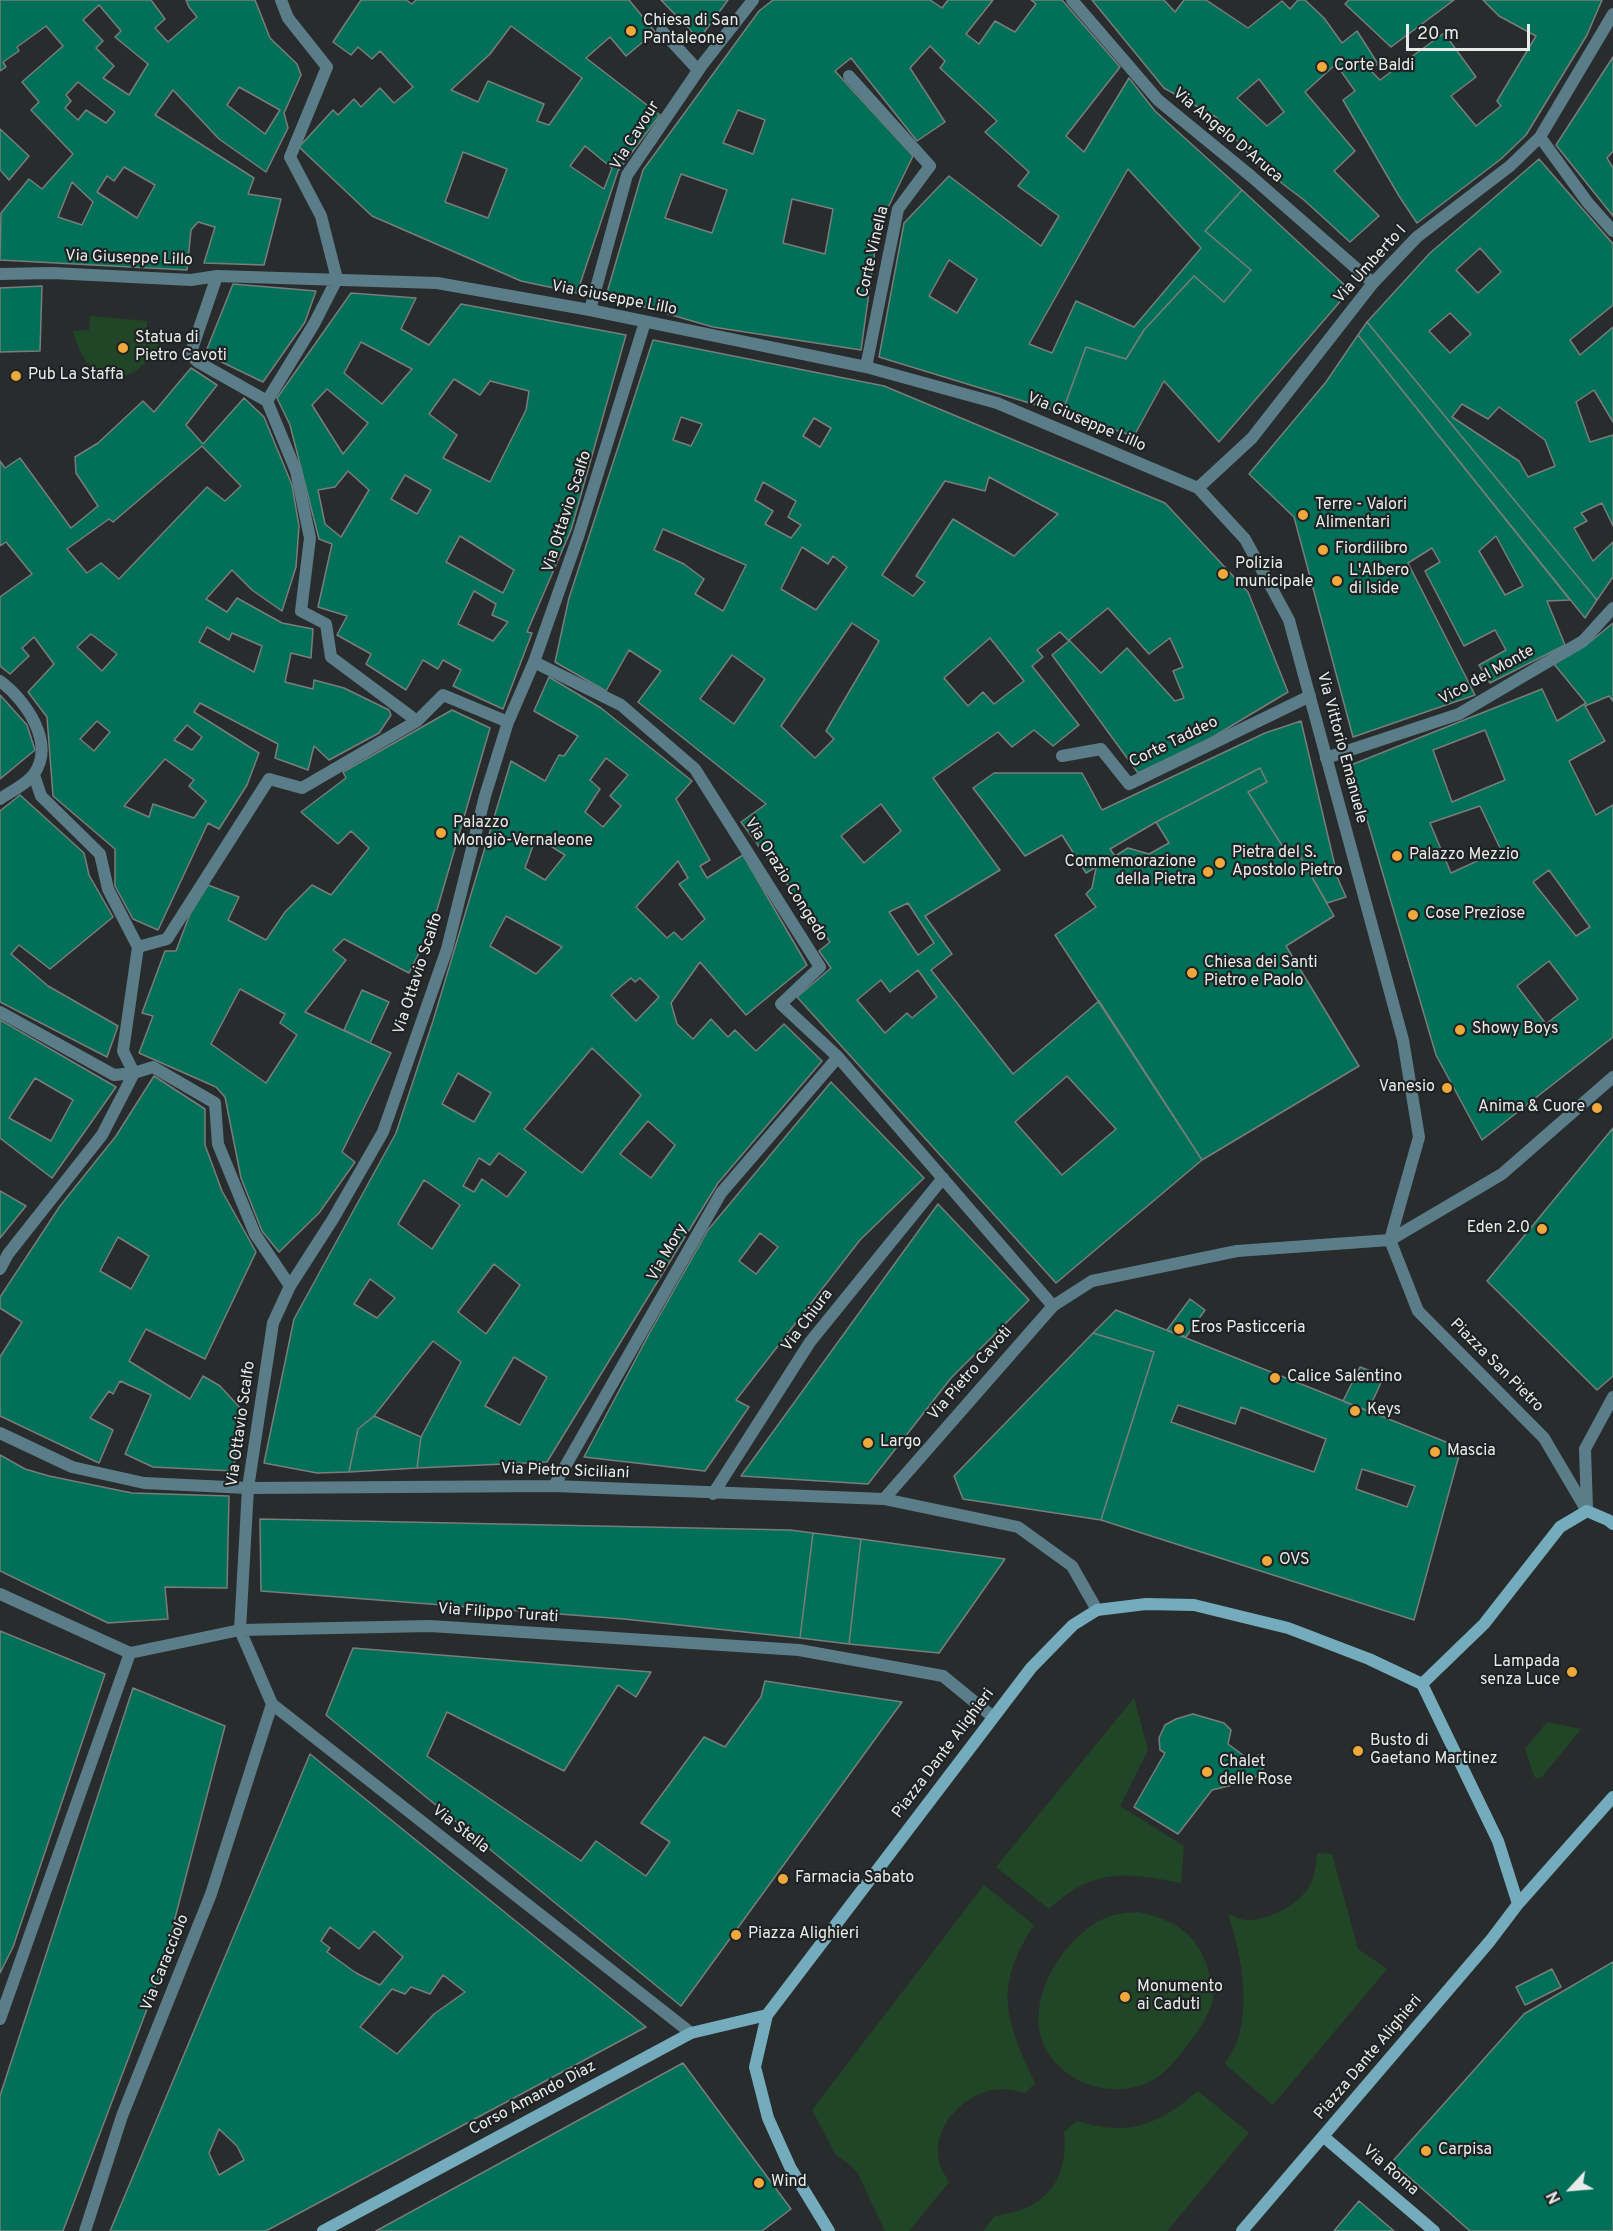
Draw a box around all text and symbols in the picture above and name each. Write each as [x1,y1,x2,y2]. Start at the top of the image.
place label: Chiesa di San Pantaleone [643,12,738,50]
scale bar [1409,12,1534,50]
text: 20 m [1417,23,1459,46]
marker: Chiesa di San Pantaleone [624,24,638,38]
place label: Corte Baldi [1334,57,1414,77]
marker: Corte Baldi [1315,60,1329,74]
street label: Via Angelo D'Aruca [1168,84,1286,188]
street label: Via Cavour [607,98,665,174]
street label: Corte Vinella [854,204,894,300]
street label: Via Umberto I [1331,222,1411,308]
street label: Via Giuseppe Lillo [65,247,193,271]
street label: Via Giuseppe Lillo [549,277,679,321]
place label: Statua di Pietro Cavoti [135,329,227,367]
marker: Statua di Pietro Cavoti [116,341,130,355]
place label: Pub La Staffa [28,366,124,386]
marker: Pub La Staffa [9,369,23,383]
street label: Via Giuseppe Lillo [1023,389,1149,457]
street label: Via Ottavio Scalfo [539,449,597,575]
place label: Terre - Valori Alimentari [1315,496,1407,534]
marker: Terre - Valori Alimentari [1296,508,1310,522]
place label: Fiordilibro [1335,540,1408,560]
marker: Fiordilibro [1316,543,1330,557]
place label: Polizia municipale [1235,555,1313,593]
place label: L'Albero di Iside [1349,562,1409,600]
marker: Polizia municipale [1216,567,1230,581]
marker: L'Albero di Iside [1330,574,1344,588]
street label: Vico del Monte [1436,642,1538,710]
street label: Via Vittorio Emanuele [1312,670,1370,826]
street label: Corte Taddeo [1126,713,1222,773]
place label: Palazzo Mongiò-Vernaleone [453,814,593,852]
street label: Via Orazio Congedo [739,815,831,945]
marker: Palazzo Mongiò-Vernaleone [434,826,448,840]
place label: Pietra del S. Apostolo Pietro [1232,844,1343,882]
place label: Palazzo Mezzio [1409,846,1519,866]
marker: Palazzo Mezzio [1390,849,1404,863]
place label: Commemorazione della Pietra [1065,853,1196,891]
marker: Pietra del S. Apostolo Pietro [1213,856,1227,870]
marker: Commemorazione della Pietra [1201,865,1215,879]
place label: Cose Preziose [1425,905,1525,925]
marker: Cose Preziose [1406,908,1420,922]
street label: Via Ottavio Scalfo [390,911,448,1037]
place label: Chiesa dei Santi Pietro e Paolo [1204,954,1318,992]
marker: Chiesa dei Santi Pietro e Paolo [1185,966,1199,980]
place label: Showy Boys [1472,1020,1558,1040]
marker: Showy Boys [1453,1023,1467,1037]
place label: Vanesio [1379,1078,1435,1098]
marker: Vanesio [1440,1081,1454,1095]
place label: Anima & Cuore [1478,1098,1585,1118]
marker: Anima & Cuore [1590,1101,1604,1115]
place label: Eden 2.0 [1467,1219,1530,1239]
street label: Via Mory [644,1221,692,1285]
marker: Eden 2.0 [1535,1222,1549,1236]
street label: Via Chiura [778,1286,838,1356]
street label: Piazza San Pietro [1445,1315,1547,1417]
place label: Eros Pasticceria [1191,1319,1305,1339]
marker: Eros Pasticceria [1172,1322,1186,1336]
street label: Via Pietro Cavoti [925,1323,1017,1425]
street label: Via Ottavio Scalfo [224,1360,260,1488]
place label: Calice Salentino [1287,1368,1402,1388]
marker: Calice Salentino [1268,1371,1282,1385]
place label: Keys [1367,1401,1401,1421]
marker: Keys [1348,1404,1362,1418]
place label: Largo [880,1433,921,1453]
marker: Largo [861,1436,875,1450]
place label: Mascia [1447,1442,1496,1462]
marker: Mascia [1428,1445,1442,1459]
street label: Via Pietro Siciliani [500,1460,630,1484]
place label: OVS [1279,1551,1309,1571]
marker: OVS [1260,1554,1274,1568]
street label: Via Filippo Turati [437,1600,559,1628]
place label: Lampada senza Luce [1480,1653,1560,1691]
marker: Lampada senza Luce [1565,1665,1579,1679]
street label: Piazza Dante Alighieri [889,1685,999,1823]
place label: Busto di Gaetano Martinez [1370,1732,1498,1770]
marker: Busto di Gaetano Martinez [1351,1744,1365,1758]
place label: Chalet delle Rose [1219,1753,1292,1791]
marker: Chalet delle Rose [1200,1765,1214,1779]
street label: Via Stella [428,1802,492,1858]
place label: Farmacia Sabato [795,1869,914,1889]
marker: Farmacia Sabato [776,1872,790,1886]
street label: Via Caracciolo [138,1912,194,2014]
place label: Piazza Alighieri [748,1925,859,1945]
marker: Piazza Alighieri [729,1928,743,1942]
place label: Monumento ai Caduti [1137,1978,1223,2016]
marker: Monumento ai Caduti [1118,1990,1132,2004]
street label: Piazza Dante Alighieri [1311,1992,1427,2124]
street label: Corso Amando Diaz [466,2057,600,2141]
place label: Carpisa [1438,2141,1492,2161]
street label: Via Roma [1358,2142,1422,2200]
marker: Carpisa [1419,2144,1433,2158]
north arrow [1541,2159,1601,2219]
place label: Wind [771,2173,807,2193]
marker: Wind [752,2176,766,2190]
text: N [1543,2187,1566,2206]

